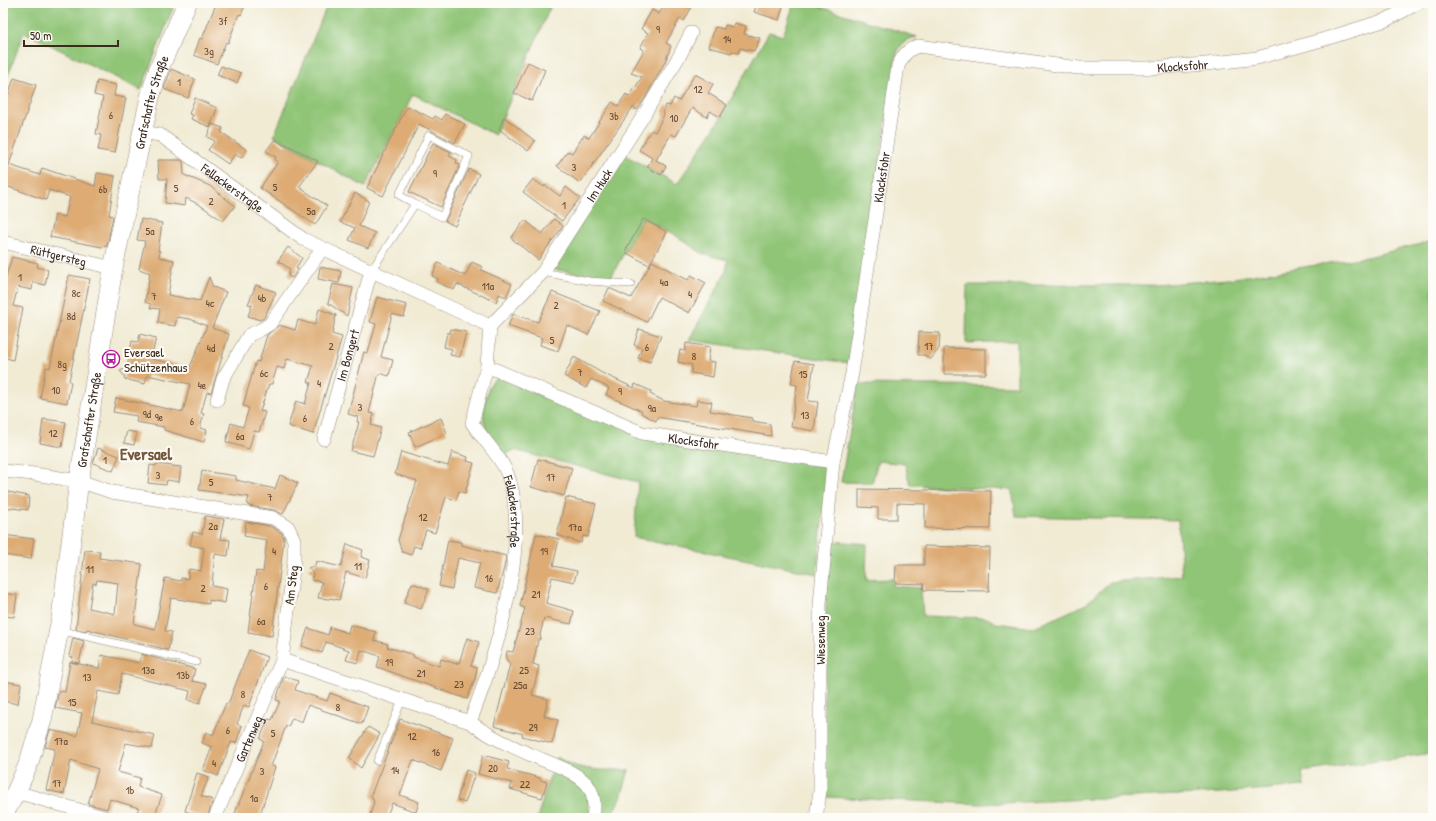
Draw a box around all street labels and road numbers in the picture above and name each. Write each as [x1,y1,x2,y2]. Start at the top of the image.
street label: Grafschafter Straße [130,52,173,151]
street label: Klocksfohr [1157,55,1209,76]
street label: Klocksfohr [869,150,894,204]
street label: Fellackerstraße [197,158,267,217]
street label: Im Huck [581,164,617,205]
street label: Rüttgersteg [29,240,88,270]
street label: Im Bongert [332,327,363,383]
street label: Grafschafter Straße [72,371,105,469]
street label: Klocksfohr [667,428,720,454]
street label: Fellackerstraße [499,472,525,549]
street label: Am Steg [280,564,302,606]
street label: Wiesenweg [811,615,829,665]
street label: Gartenweg [231,713,266,765]

